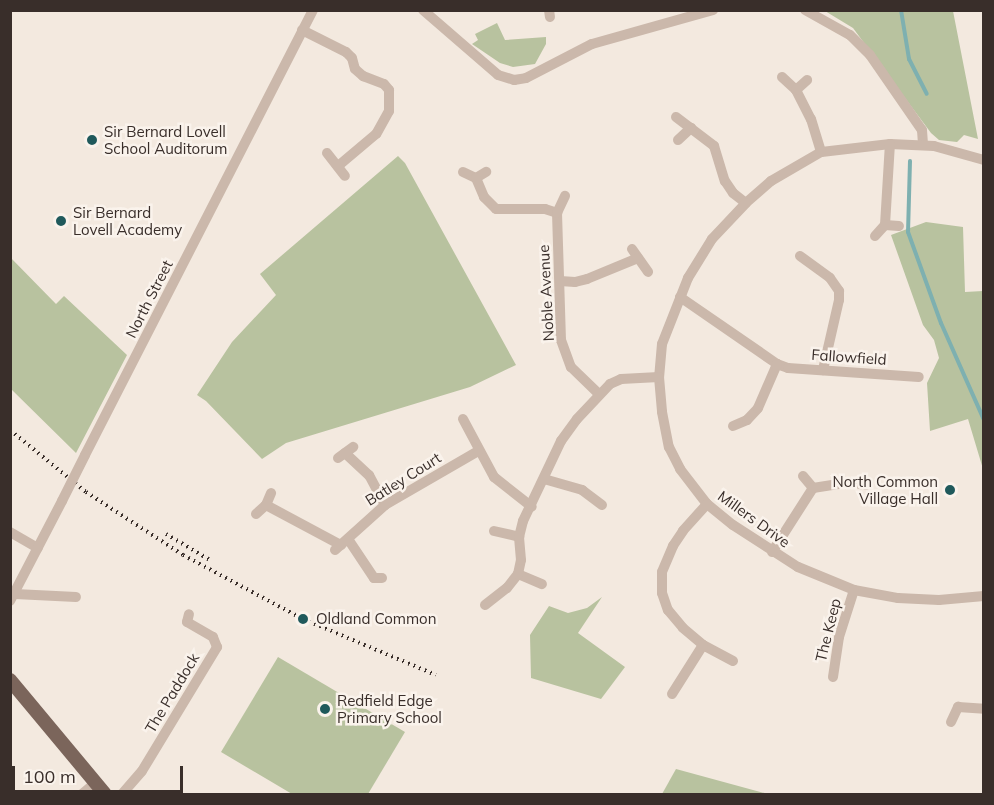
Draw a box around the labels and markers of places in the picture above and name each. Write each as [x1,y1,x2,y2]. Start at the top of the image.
place label: Sir Bernard Lovell School Auditorum [104,122,227,157]
marker: Sir Bernard Lovell School Auditorum [85,133,99,147]
place label: Sir Bernard Lovell Academy [73,203,182,238]
marker: Sir Bernard Lovell Academy [54,214,68,228]
place label: North Common Village Hall [832,472,938,507]
marker: North Common Village Hall [943,483,957,497]
marker: Oldland Common [294,610,312,628]
place label: Oldland Common [316,610,436,628]
place label: Redfield Edge Primary School [337,691,442,726]
marker: Redfield Edge Primary School [318,702,332,716]

